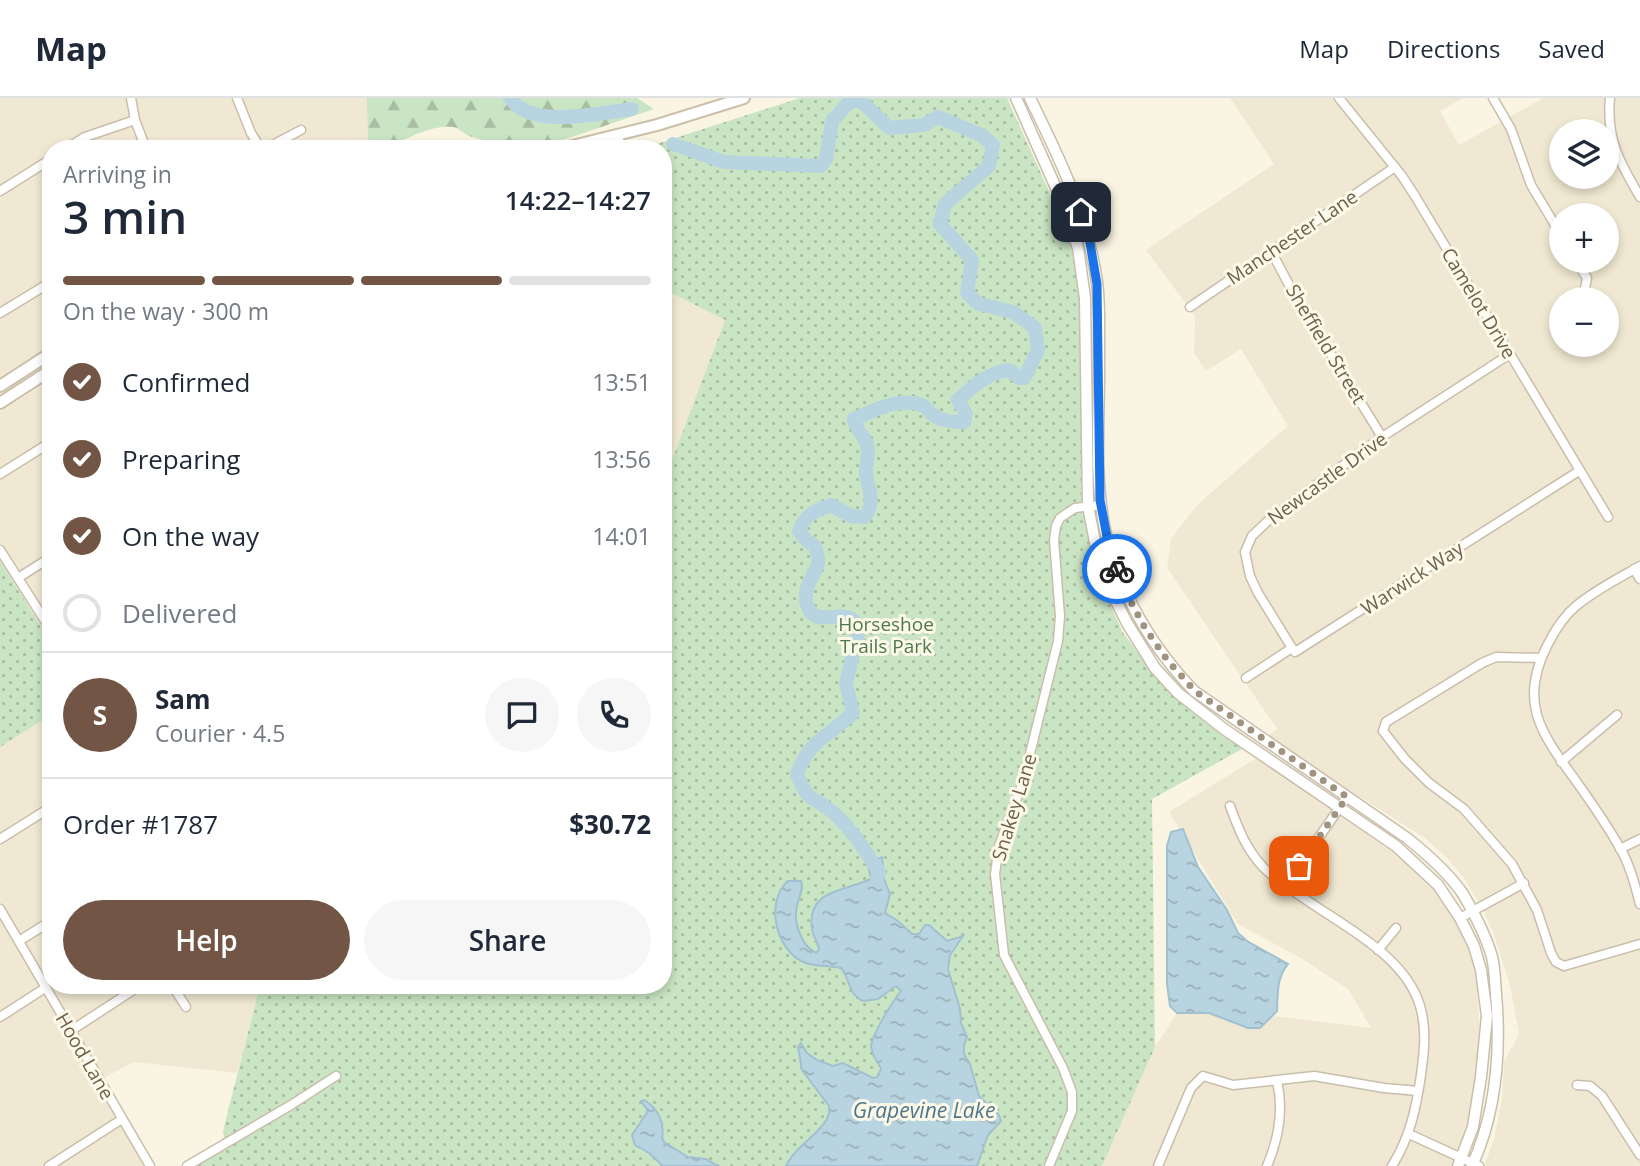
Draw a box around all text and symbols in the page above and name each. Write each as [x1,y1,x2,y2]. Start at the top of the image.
text: Map [35,26,107,71]
text: Map [1299,32,1349,65]
text: Directions [1387,32,1500,65]
text: Saved [1538,32,1605,65]
map controls [1549,119,1619,357]
button: layers [1549,119,1619,189]
text: Arriving in [63,158,172,190]
text: 14:22–14:27 [505,182,651,218]
pin [1051,182,1111,242]
street label: Manchester Lane [1221,184,1363,290]
text: 3 min [63,185,187,247]
icon: home [1062,193,1100,231]
button: + [1549,203,1619,273]
street label: Camelot Drive [1436,243,1522,363]
street label: Sheffield Street [1280,279,1372,409]
button: − [1549,287,1619,357]
text: On the way · 300 m [63,295,269,327]
icon: check [63,363,101,401]
text: Confirmed [122,364,250,400]
text: 13:51 [592,366,651,398]
street label: Newcastle Drive [1262,426,1392,530]
icon: check [63,440,101,478]
text: Preparing [122,441,240,477]
text: 13:56 [592,443,651,475]
icon: check [63,517,101,555]
text: On the way [122,518,259,554]
text: 14:01 [592,520,651,552]
courier [1082,534,1152,604]
street label: Warwick Way [1356,535,1469,621]
icon: bike [1098,550,1136,588]
text: Delivered [122,595,237,631]
park label: Horseshoe Trails Park [838,611,934,659]
button: chat [485,678,559,752]
button: phone [577,678,651,752]
text: Sam [155,681,211,717]
text: S [93,697,107,733]
text: Courier · 4.5 [155,717,285,749]
street label: Snakey Lane [985,750,1043,864]
text: Order #1787 [63,806,218,842]
text: $30.72 [569,806,651,842]
pin [1269,836,1329,896]
icon: bag [1280,847,1318,885]
button: Help [63,900,350,980]
button: Share [364,900,651,980]
street label: Hood Lane [50,1008,120,1104]
water label: Grapevine Lake [853,1096,995,1124]

